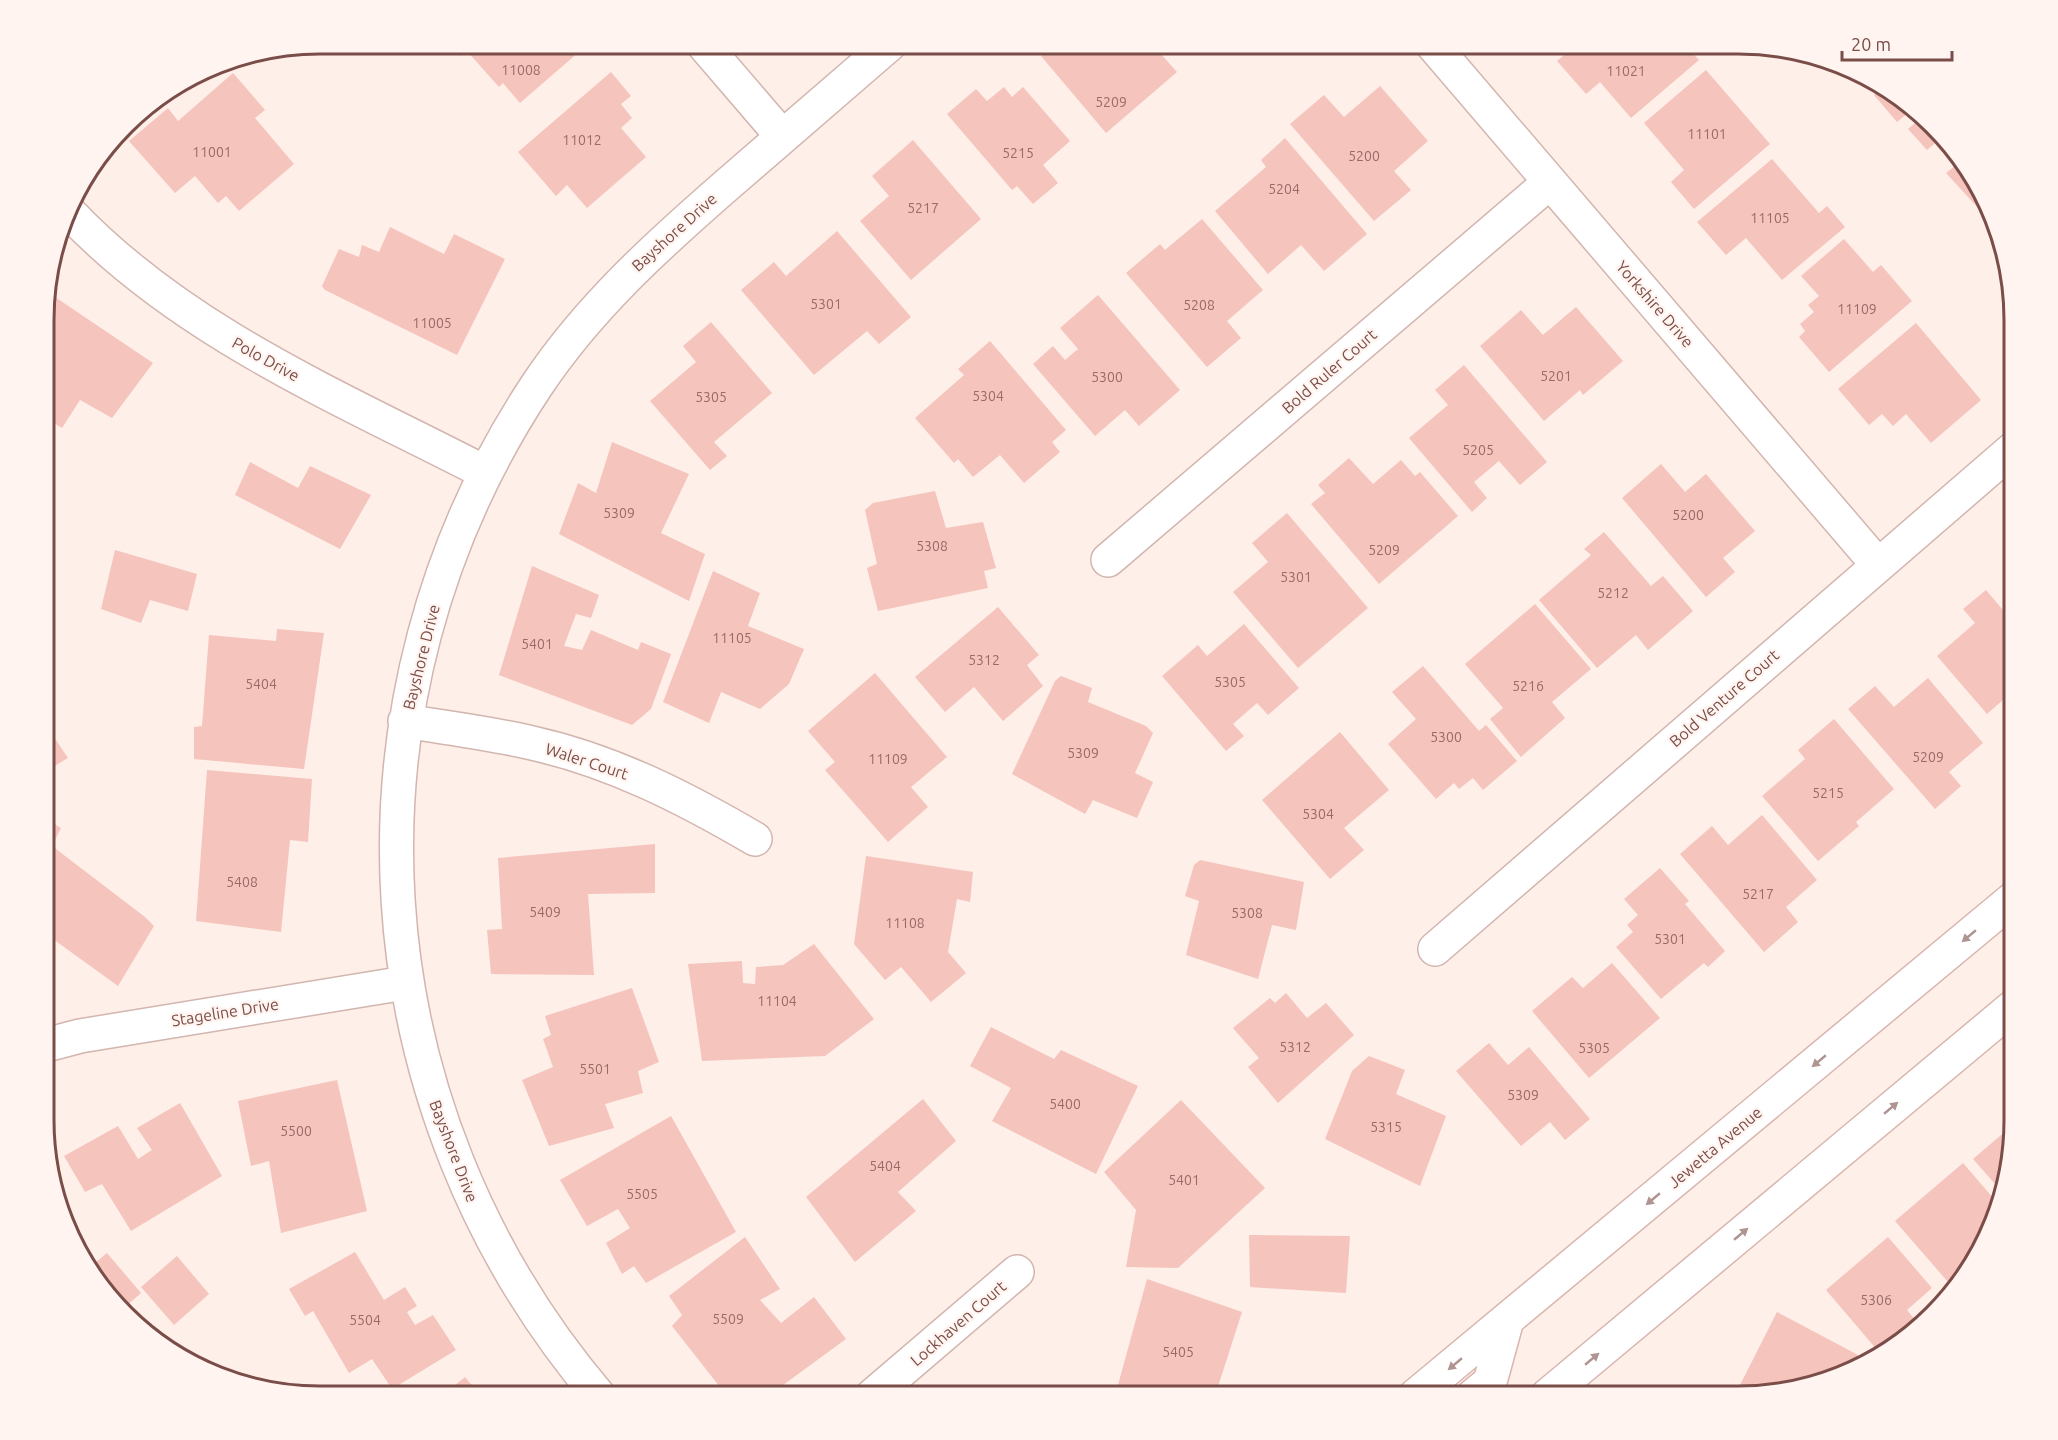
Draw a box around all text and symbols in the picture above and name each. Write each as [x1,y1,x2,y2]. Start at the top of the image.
scale bar [1842,24,1952,62]
text: 20 m [1851,34,1891,54]
house number: 11008 [501,62,541,78]
house number: 11021 [1606,63,1646,79]
house number: 5209 [1095,94,1127,110]
house number: 11101 [1687,126,1727,142]
house number: 11012 [562,132,602,148]
house number: 11001 [192,144,232,160]
house number: 5215 [1002,145,1034,161]
house number: 5200 [1348,148,1380,164]
house number: 5204 [1268,181,1300,197]
street label: Bayshore Drive [628,189,720,275]
house number: 5217 [907,200,939,216]
house number: 11105 [1750,210,1790,226]
street label: Yorkshire Drive [1613,257,1697,351]
house number: 5301 [810,296,842,312]
house number: 5208 [1183,297,1215,313]
house number: 11109 [1837,301,1877,317]
house number: 11005 [412,315,452,331]
street label: Bold Ruler Court [1278,325,1380,417]
street label: Polo Drive [229,333,303,385]
house number: 5201 [1540,368,1572,384]
house number: 5300 [1091,369,1123,385]
house number: 5304 [972,388,1004,404]
house number: 5305 [695,389,727,405]
house number: 5205 [1462,442,1494,458]
house number: 5309 [603,505,635,521]
house number: 5200 [1672,507,1704,523]
house number: 5308 [916,538,948,554]
house number: 5209 [1368,542,1400,558]
house number: 5301 [1280,569,1312,585]
house number: 5212 [1597,585,1629,601]
street label: Bayshore Drive [399,602,443,712]
house number: 11105 [712,630,752,646]
house number: 5401 [521,636,553,652]
street label: Bold Venture Court [1666,645,1783,750]
house number: 5312 [968,652,1000,668]
house number: 5305 [1214,674,1246,690]
house number: 5404 [245,676,277,692]
house number: 5216 [1512,678,1544,694]
house number: 5300 [1430,729,1462,745]
street label: Waler Court [543,739,631,783]
house number: 5309 [1067,745,1099,761]
house number: 5209 [1912,749,1944,765]
house number: 11109 [868,751,908,767]
house number: 5215 [1812,785,1844,801]
house number: 5304 [1302,806,1334,822]
house number: 5408 [226,874,258,890]
house number: 5217 [1742,886,1774,902]
house number: 5409 [529,904,561,920]
house number: 5308 [1231,905,1263,921]
house number: 11108 [885,915,925,931]
one-way arrow [1962,929,1977,942]
house number: 5301 [1654,931,1686,947]
house number: 11104 [757,993,797,1009]
street label: Stageline Drive [170,995,280,1029]
house number: 5312 [1279,1039,1311,1055]
house number: 5305 [1578,1040,1610,1056]
one-way arrow [1811,1054,1827,1067]
house number: 5501 [579,1061,611,1077]
house number: 5309 [1507,1087,1539,1103]
house number: 5400 [1049,1096,1081,1112]
street label: Bayshore Drive [426,1097,482,1205]
one-way arrow [1883,1102,1898,1115]
street label: Jewetta Avenue [1665,1103,1765,1191]
house number: 5315 [1370,1119,1402,1135]
house number: 5500 [280,1123,312,1139]
house number: 5404 [869,1158,901,1174]
house number: 5401 [1168,1172,1200,1188]
house number: 5505 [626,1186,658,1202]
one-way arrow [1645,1192,1661,1205]
one-way arrow [1733,1227,1749,1240]
street label: Lockhaven Court [907,1276,1010,1369]
house number: 5306 [1860,1292,1892,1308]
house number: 5509 [712,1311,744,1327]
house number: 5504 [349,1312,381,1328]
house number: 5405 [1162,1344,1194,1360]
one-way arrow [1584,1353,1599,1366]
one-way arrow [1447,1357,1463,1370]

